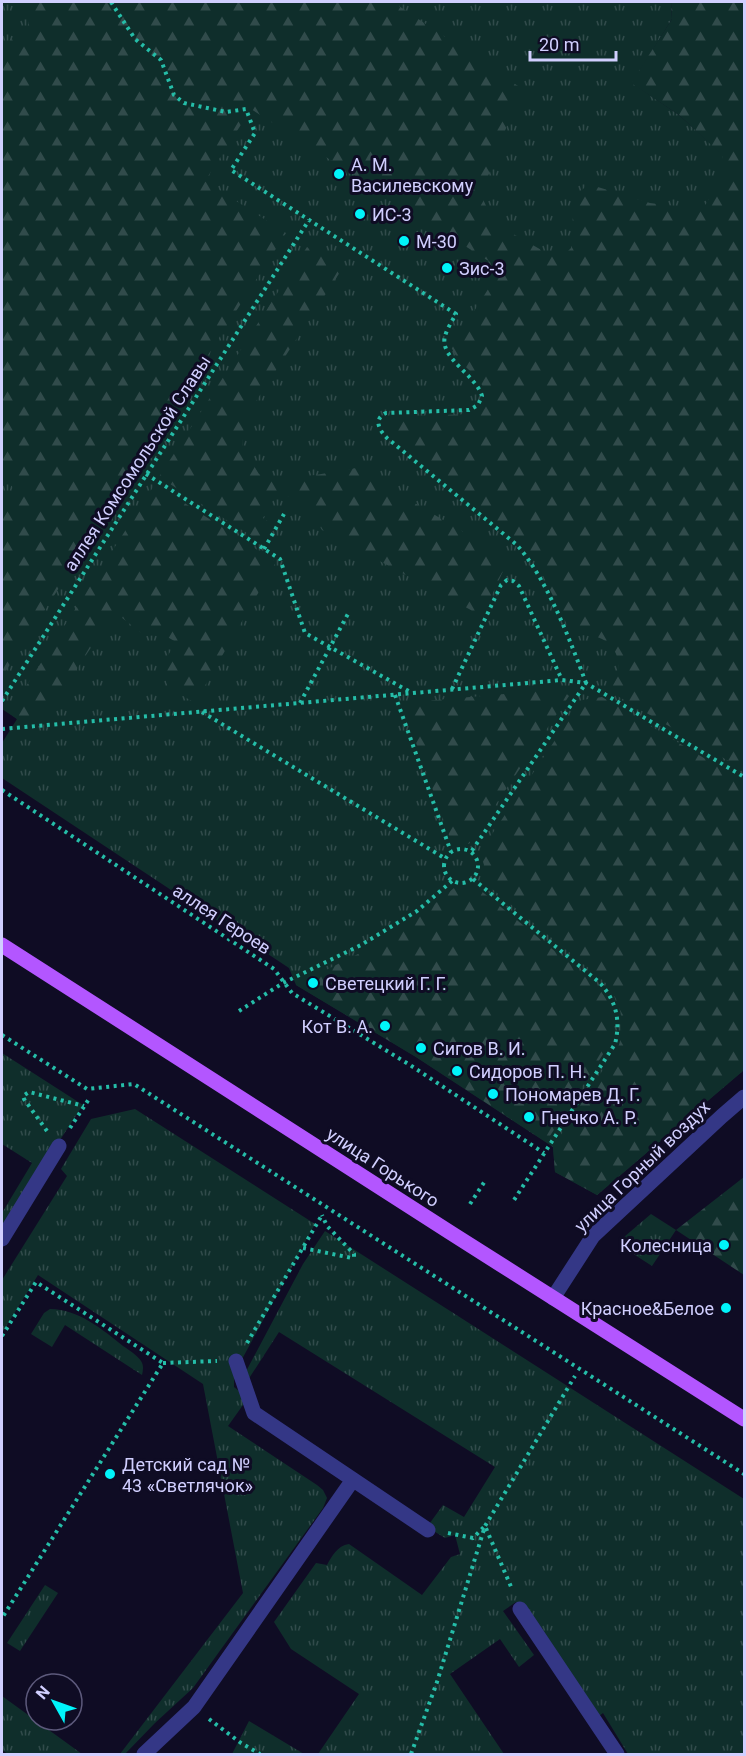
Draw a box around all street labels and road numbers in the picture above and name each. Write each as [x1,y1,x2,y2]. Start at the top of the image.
street label: аллея Комсомольской Славы [59,351,215,575]
street label: аллея Героев [169,880,275,958]
street label: улица Горный воздух [570,1096,714,1236]
street label: улица Горького [323,1123,443,1211]

